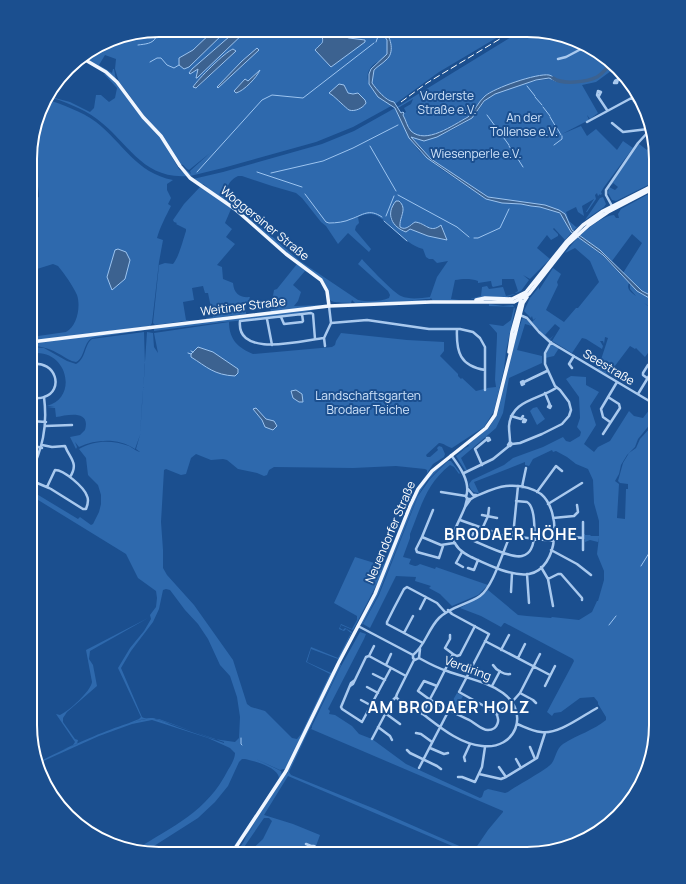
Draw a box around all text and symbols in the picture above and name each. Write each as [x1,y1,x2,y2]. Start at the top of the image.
park label: Vorderste Straße e.V. [418,87,476,118]
park label: An der Tollense e.V. [490,109,558,140]
park label: Wiesenperle e.V. [430,145,522,162]
street label: Woggersiner Straße [217,182,313,264]
street label: Weitiner Straße [199,292,287,320]
street label: Seestraße [580,345,638,389]
park label: Landschaftsgarten Brodaer Teiche [315,387,421,418]
street label: Neuendorfer Straße [361,478,419,586]
district label: BRODAER HÖHE [444,523,578,545]
street label: Verdiring [442,652,494,684]
district label: AM BRODAER HOLZ [368,696,530,718]

